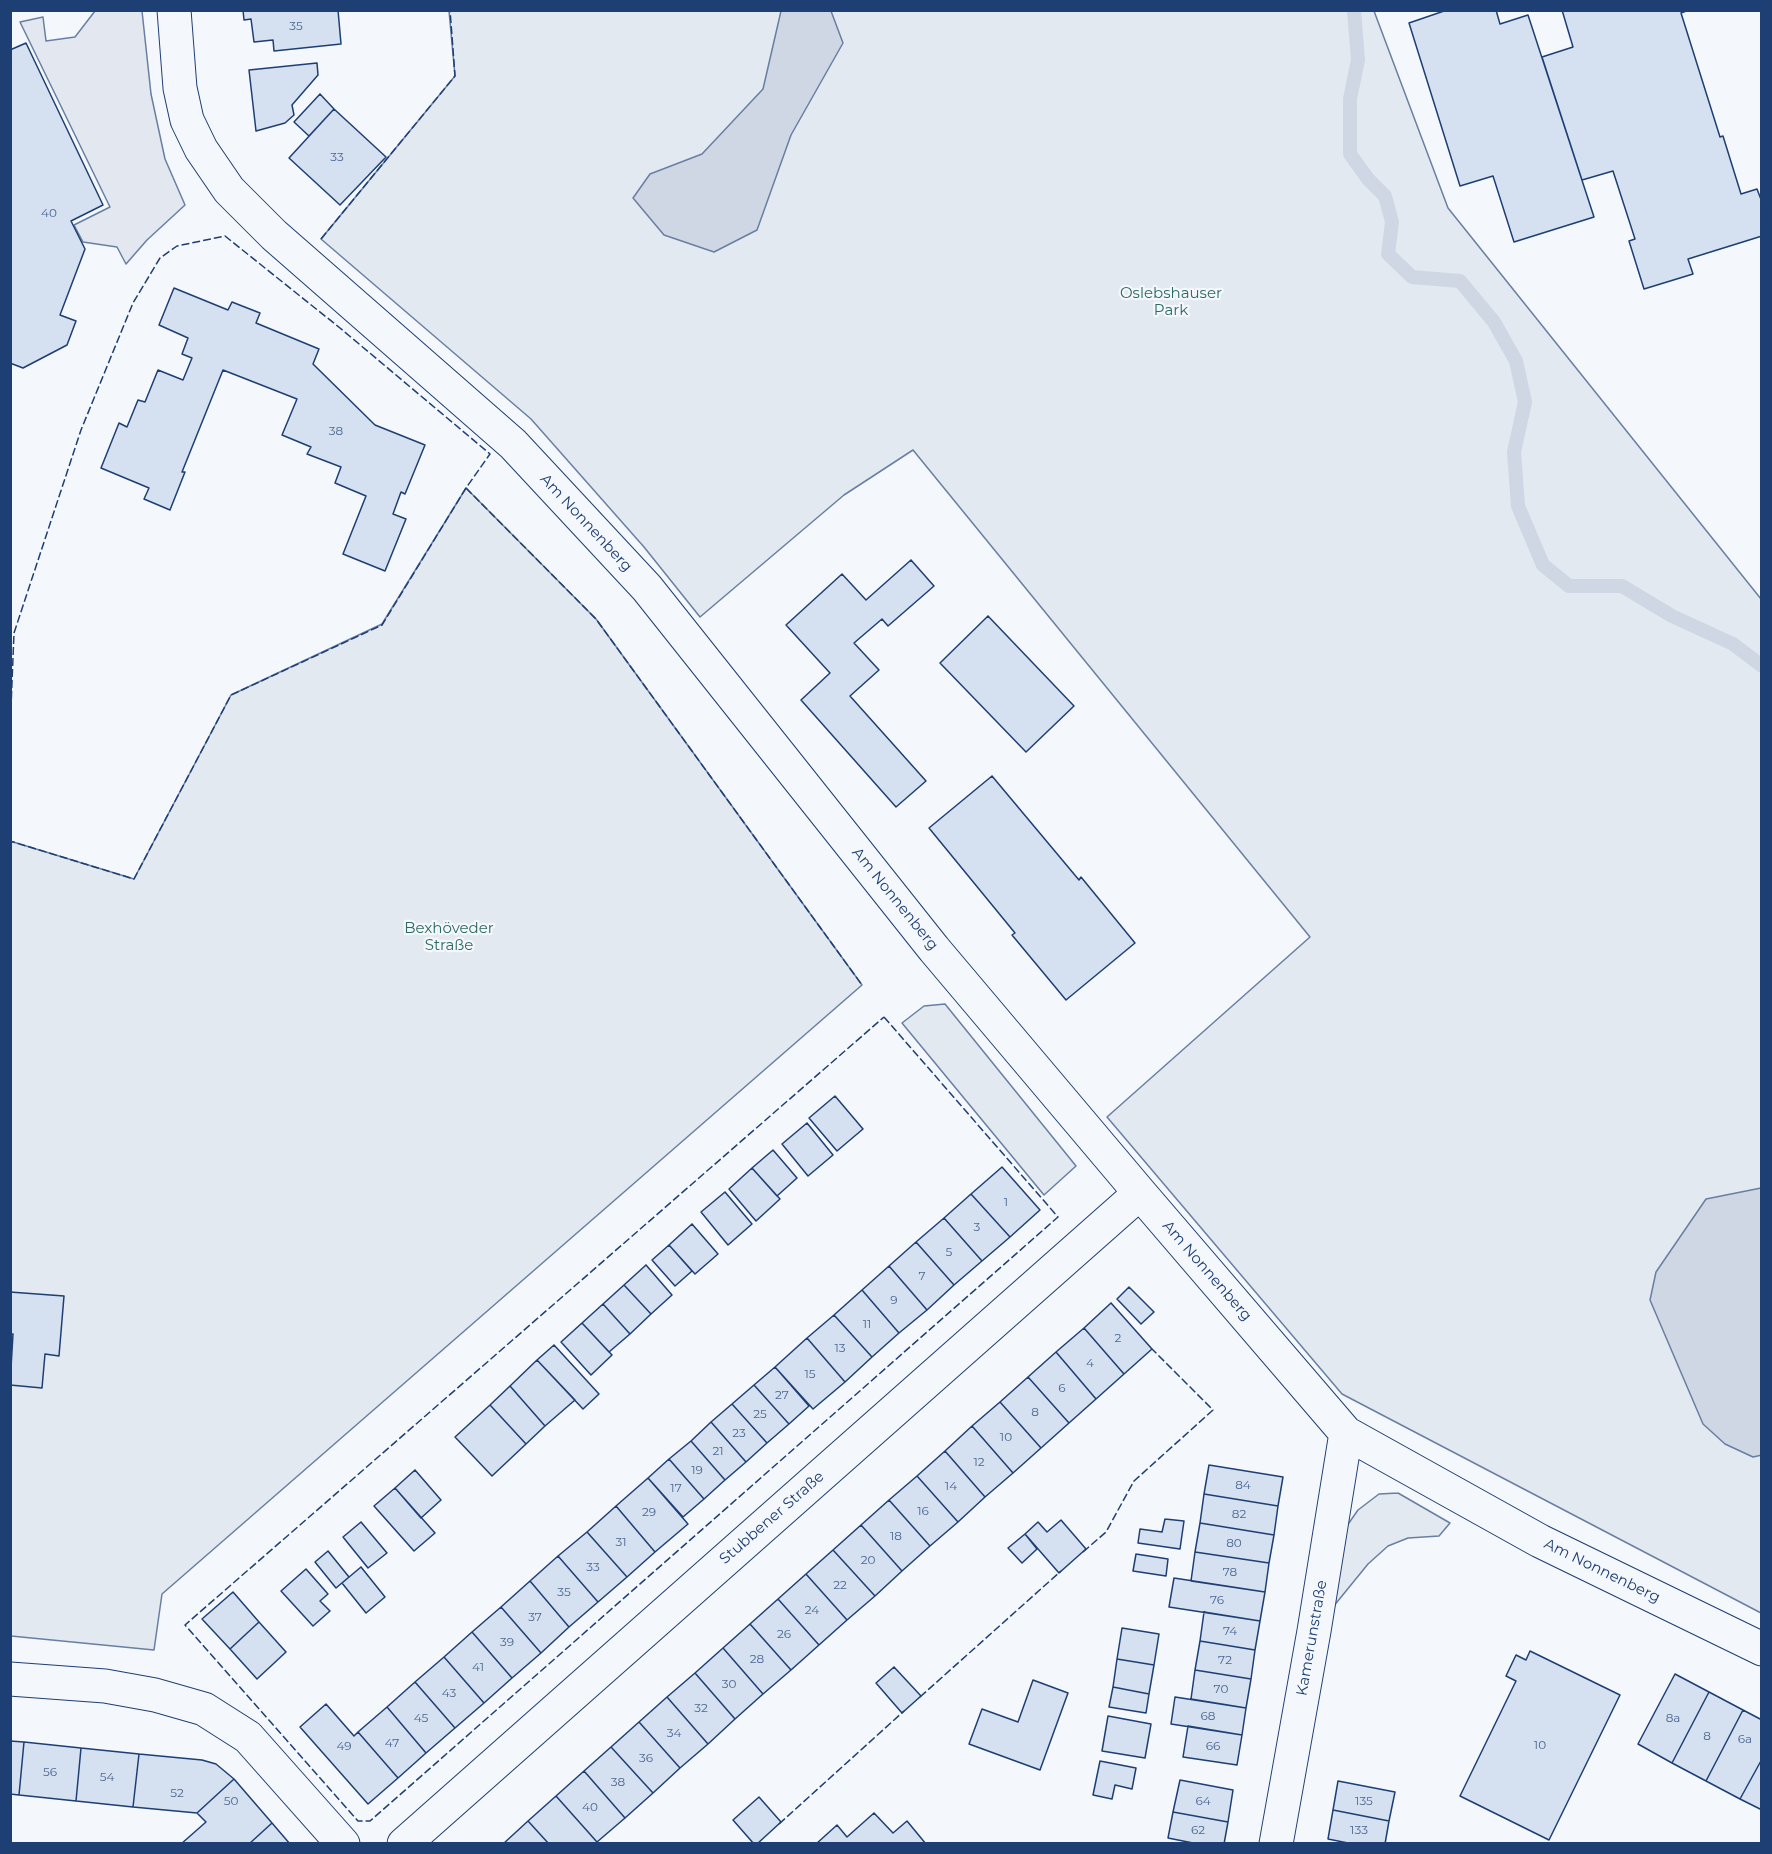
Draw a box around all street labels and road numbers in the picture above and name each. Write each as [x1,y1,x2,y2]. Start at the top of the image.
street label: Am Nonnenberg [536,470,636,576]
street label: Am Nonnenberg [848,844,942,954]
street label: Am Nonnenberg [1159,1217,1255,1325]
street label: Stubbener Straße [716,1468,828,1568]
street label: Am Nonnenberg [1541,1535,1663,1607]
street label: Kamerunstraße [1293,1579,1331,1697]

